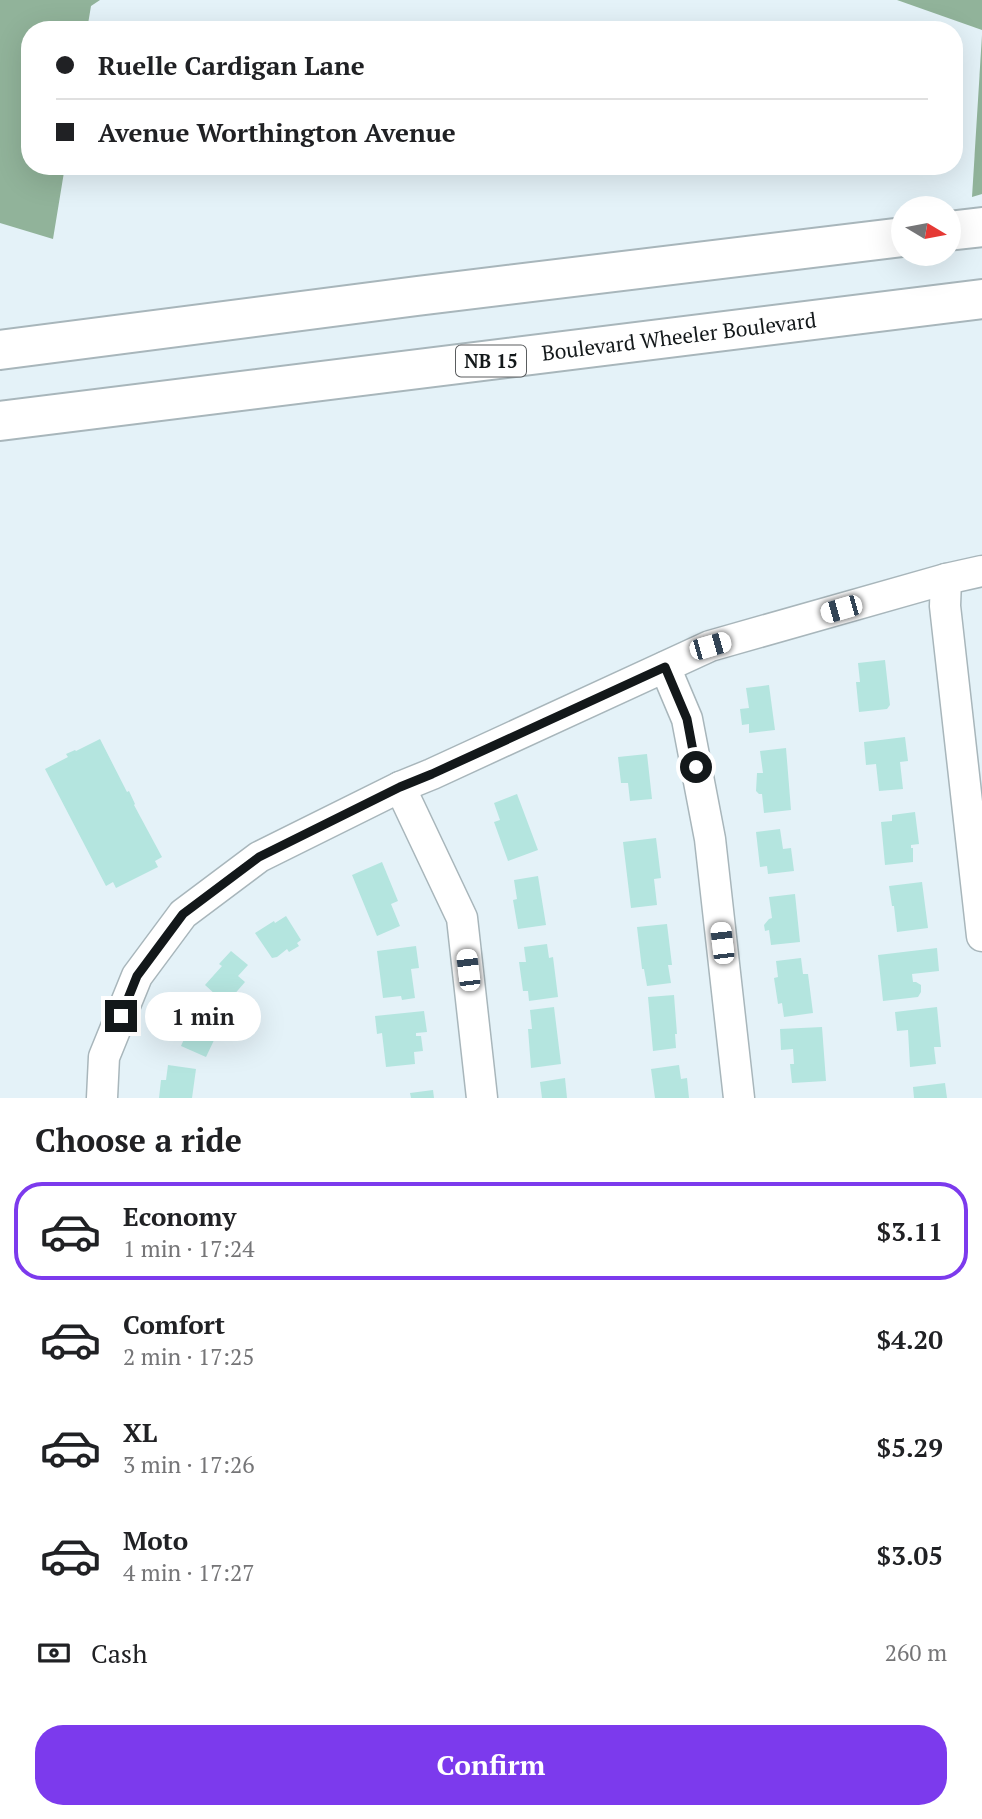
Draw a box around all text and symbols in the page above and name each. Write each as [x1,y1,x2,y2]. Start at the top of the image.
text: Ruelle Cardigan Lane [98,48,365,82]
text: Avenue Worthington Avenue [98,115,456,149]
north arrow [891,196,961,266]
map controls [891,196,961,266]
street label: Boulevard Wheeler Boulevard [540,305,818,367]
road number: NB 15 [456,346,526,376]
car [818,593,865,625]
car [687,630,734,662]
route start [680,751,712,783]
car [710,921,735,965]
car [456,948,481,992]
callout: 1 min [146,992,261,1040]
route end [105,1000,137,1032]
text: 1 min [172,1001,234,1032]
text: Choose a ride [35,1119,242,1161]
text: Economy [123,1199,236,1233]
icon: car [39,1200,102,1263]
text: $3.11 [877,1214,943,1248]
text: 1 min · 17:24 [123,1233,255,1264]
text: Comfort [123,1307,225,1341]
icon: car [39,1308,102,1371]
text: $4.20 [877,1322,943,1356]
text: 2 min · 17:25 [123,1341,255,1372]
text: XL [123,1415,157,1449]
icon: car [39,1416,102,1479]
text: $5.29 [877,1430,943,1464]
text: 3 min · 17:26 [123,1449,255,1480]
text: Moto [123,1523,188,1557]
icon: car [39,1524,102,1587]
text: $3.05 [877,1538,943,1572]
text: 4 min · 17:27 [123,1557,255,1588]
icon: cash [35,1634,73,1672]
text: Cash [91,1636,147,1670]
text: 260 m [885,1637,947,1668]
button: Confirm [35,1725,947,1805]

